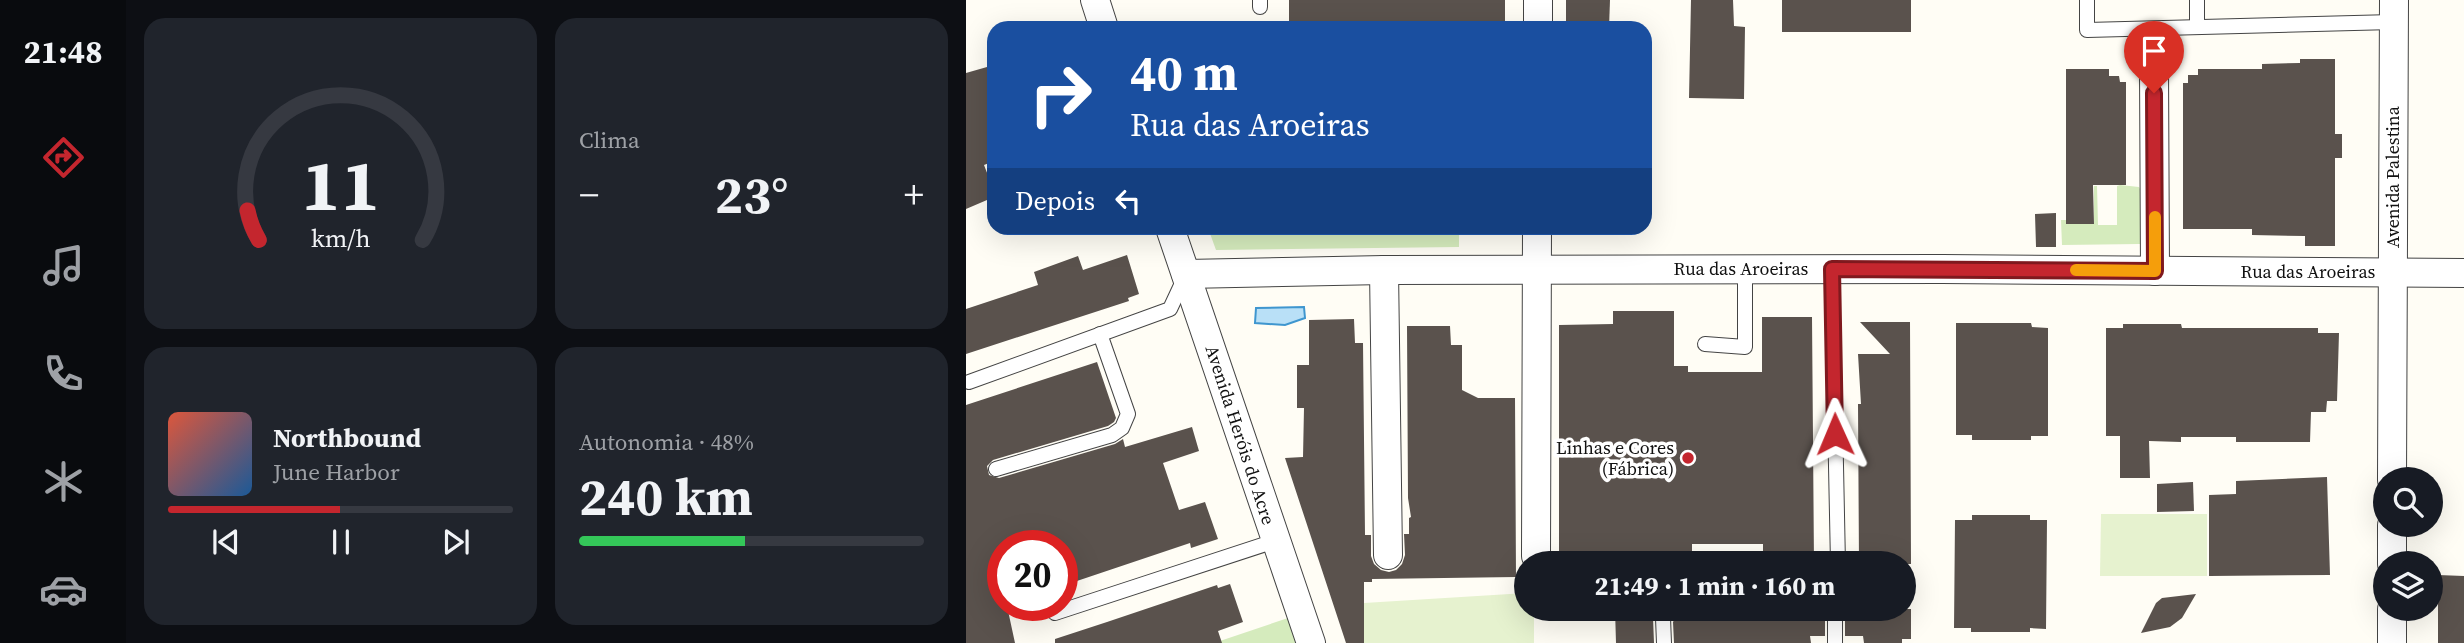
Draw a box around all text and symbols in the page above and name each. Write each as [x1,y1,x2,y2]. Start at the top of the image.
pin [2124,21,2184,93]
text: 21:48 [24,30,102,74]
icon: arrive [2135,32,2173,70]
text: 40 m [1130,39,1238,106]
icon: right [1015,49,1106,140]
text: Rua das Aroeiras [1130,103,1370,147]
street label: Avenida Palestina [2380,105,2405,248]
text: Clima [579,124,640,156]
icon: directions [39,133,88,182]
text: 11 [301,135,380,234]
text: 23° [715,159,788,230]
text: − [579,169,599,221]
text: + [904,169,924,221]
icon: left [1109,182,1147,220]
text: Depois [1015,183,1095,219]
text: km/h [311,220,370,254]
icon: music [39,241,88,290]
street label: Rua das Aroeiras [1674,256,1809,281]
street label: Rua das Aroeiras [2241,259,2376,284]
street label: Avenida Heróis do Acre [1200,342,1281,528]
icon: phone [39,349,88,398]
position arrow [1798,397,1872,471]
text: Northbound [273,420,421,456]
text: Autonomia · 48% [579,426,754,458]
place label: Linhas e Cores (Fábrica) [1556,435,1674,481]
marker: Linhas e Cores (Fábrica) [1680,450,1696,466]
text: June Harbor [273,456,400,488]
icon: climate [39,457,88,506]
text: 240 km [579,461,753,532]
map controls [2373,467,2443,621]
button: search [2373,467,2443,537]
icon: previous [207,523,245,561]
icon: pause [322,523,360,561]
icon: next [437,523,475,561]
speed limit sign: 20 [987,530,1078,621]
button: layers [2373,551,2443,621]
icon: car [39,565,88,614]
text: 21:49 · 1 min · 160 m [1595,568,1835,604]

